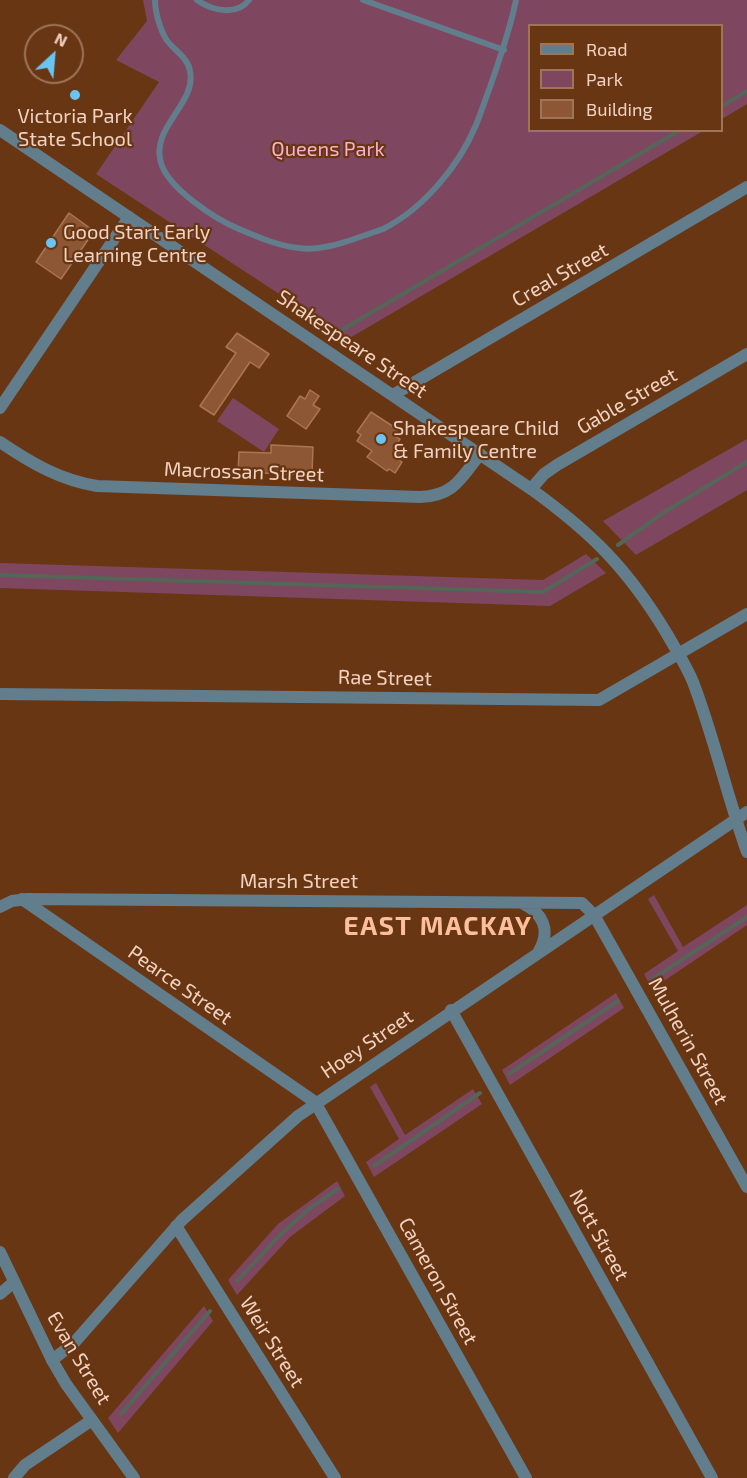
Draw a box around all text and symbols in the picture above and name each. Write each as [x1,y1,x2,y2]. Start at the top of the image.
north arrow [24,24,84,84]
legend [528,24,723,132]
text: N [52,28,71,50]
text: Road [586,38,627,60]
text: Park [586,68,623,90]
marker: Victoria Park State School [68,88,82,102]
text: Building [586,98,653,120]
place label: Victoria Park State School [17,104,133,151]
park label: Queens Park [271,137,385,161]
place label: Good Start Early Learning Centre [63,220,210,267]
marker: Good Start Early Learning Centre [44,236,58,250]
street label: Creal Street [508,238,612,312]
street label: Shakespeare Street [272,285,432,403]
street label: Gable Street [573,363,681,439]
place label: Shakespeare Child & Family Centre [393,416,559,463]
marker: Shakespeare Child & Family Centre [374,432,388,446]
street label: Macrossan Street [163,457,325,487]
street label: Rae Street [338,665,432,691]
street label: Marsh Street [240,869,358,893]
district label: EAST MACKAY [344,910,532,942]
street label: Pearce Street [123,940,237,1030]
street label: Mulherin Street [643,973,733,1109]
street label: Hoey Street [316,1004,418,1084]
street label: Nott Street [564,1185,634,1285]
street label: Cameron Street [393,1213,483,1349]
street label: Weir Street [235,1292,309,1392]
street label: Evan Street [42,1307,116,1409]

